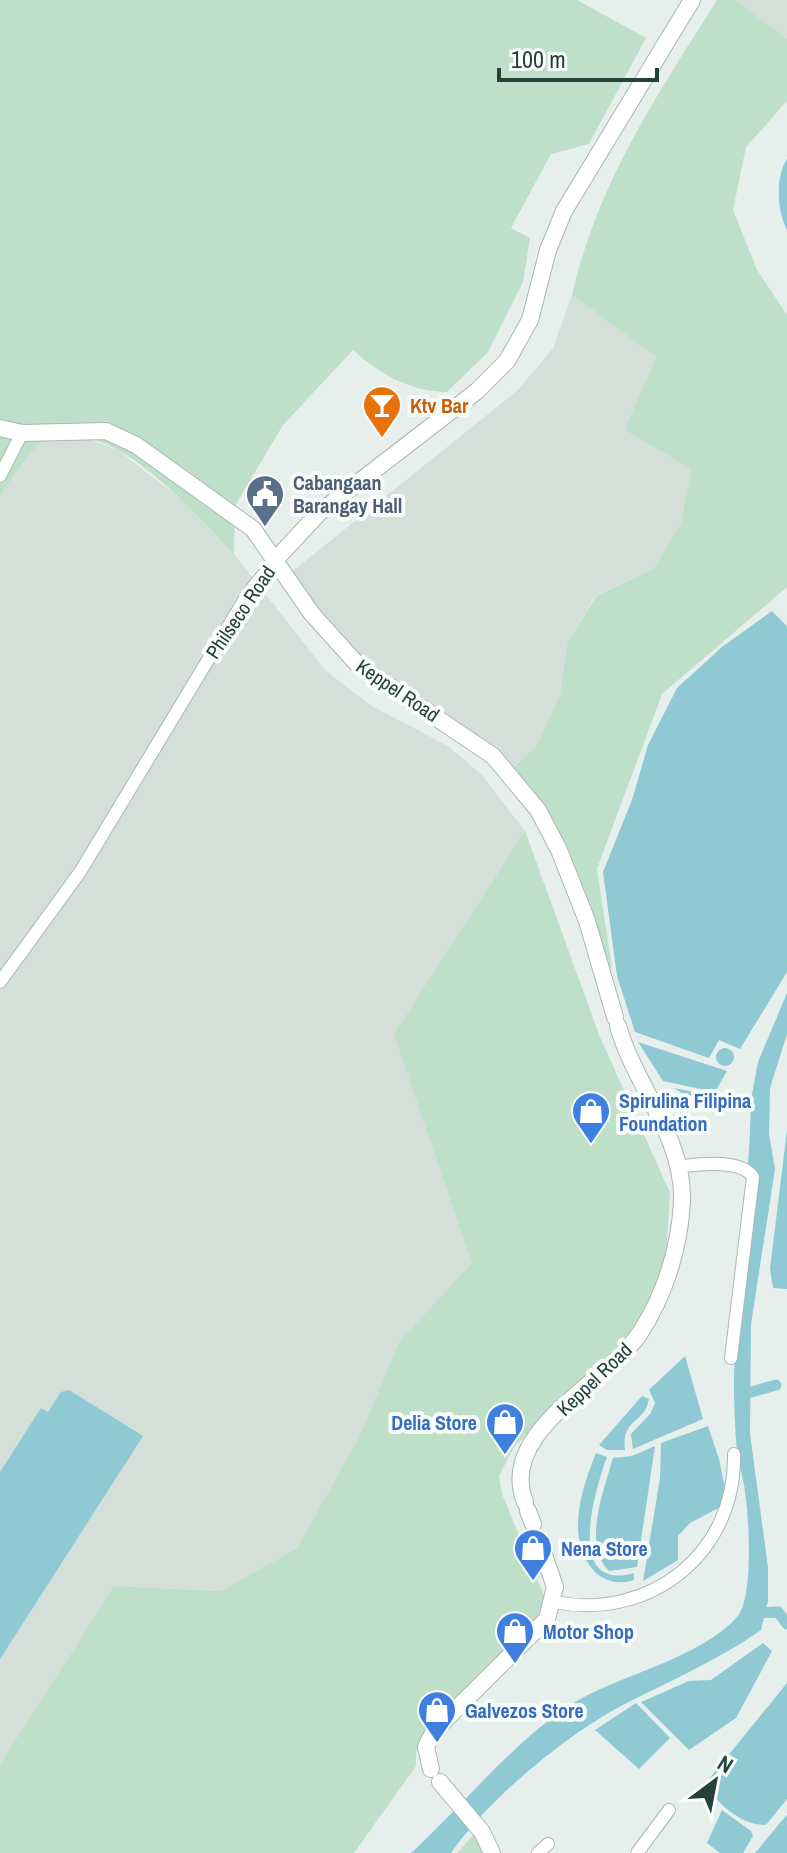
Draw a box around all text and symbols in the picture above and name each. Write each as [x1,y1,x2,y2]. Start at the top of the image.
scale bar [499,32,657,82]
text: 100 m [511,43,566,75]
bar icon: Ktv Bar [361,384,403,439]
place label: Ktv Bar [410,392,469,419]
place label: Cabangaan Barangay Hall [293,469,402,519]
public building icon: Cabangaan Barangay Hall [244,473,286,528]
street label: Philseco Road [199,560,281,664]
street label: Keppel Road [351,652,445,728]
place label: Spirulina Filipina Foundation [619,1087,751,1137]
shop icon: Spirulina Filipina Foundation [570,1090,612,1145]
street label: Keppel Road [551,1336,637,1422]
shop icon: Delia Store [484,1401,526,1456]
place label: Delia Store [391,1409,477,1436]
shop icon: Nena Store [512,1527,554,1582]
place label: Nena Store [561,1535,648,1562]
shop icon: Motor Shop [494,1610,536,1665]
place label: Motor Shop [543,1618,634,1645]
shop icon: Galvezos Store [416,1689,458,1744]
place label: Galvezos Store [465,1697,584,1724]
north arrow [675,1741,755,1821]
text: N [712,1748,739,1780]

